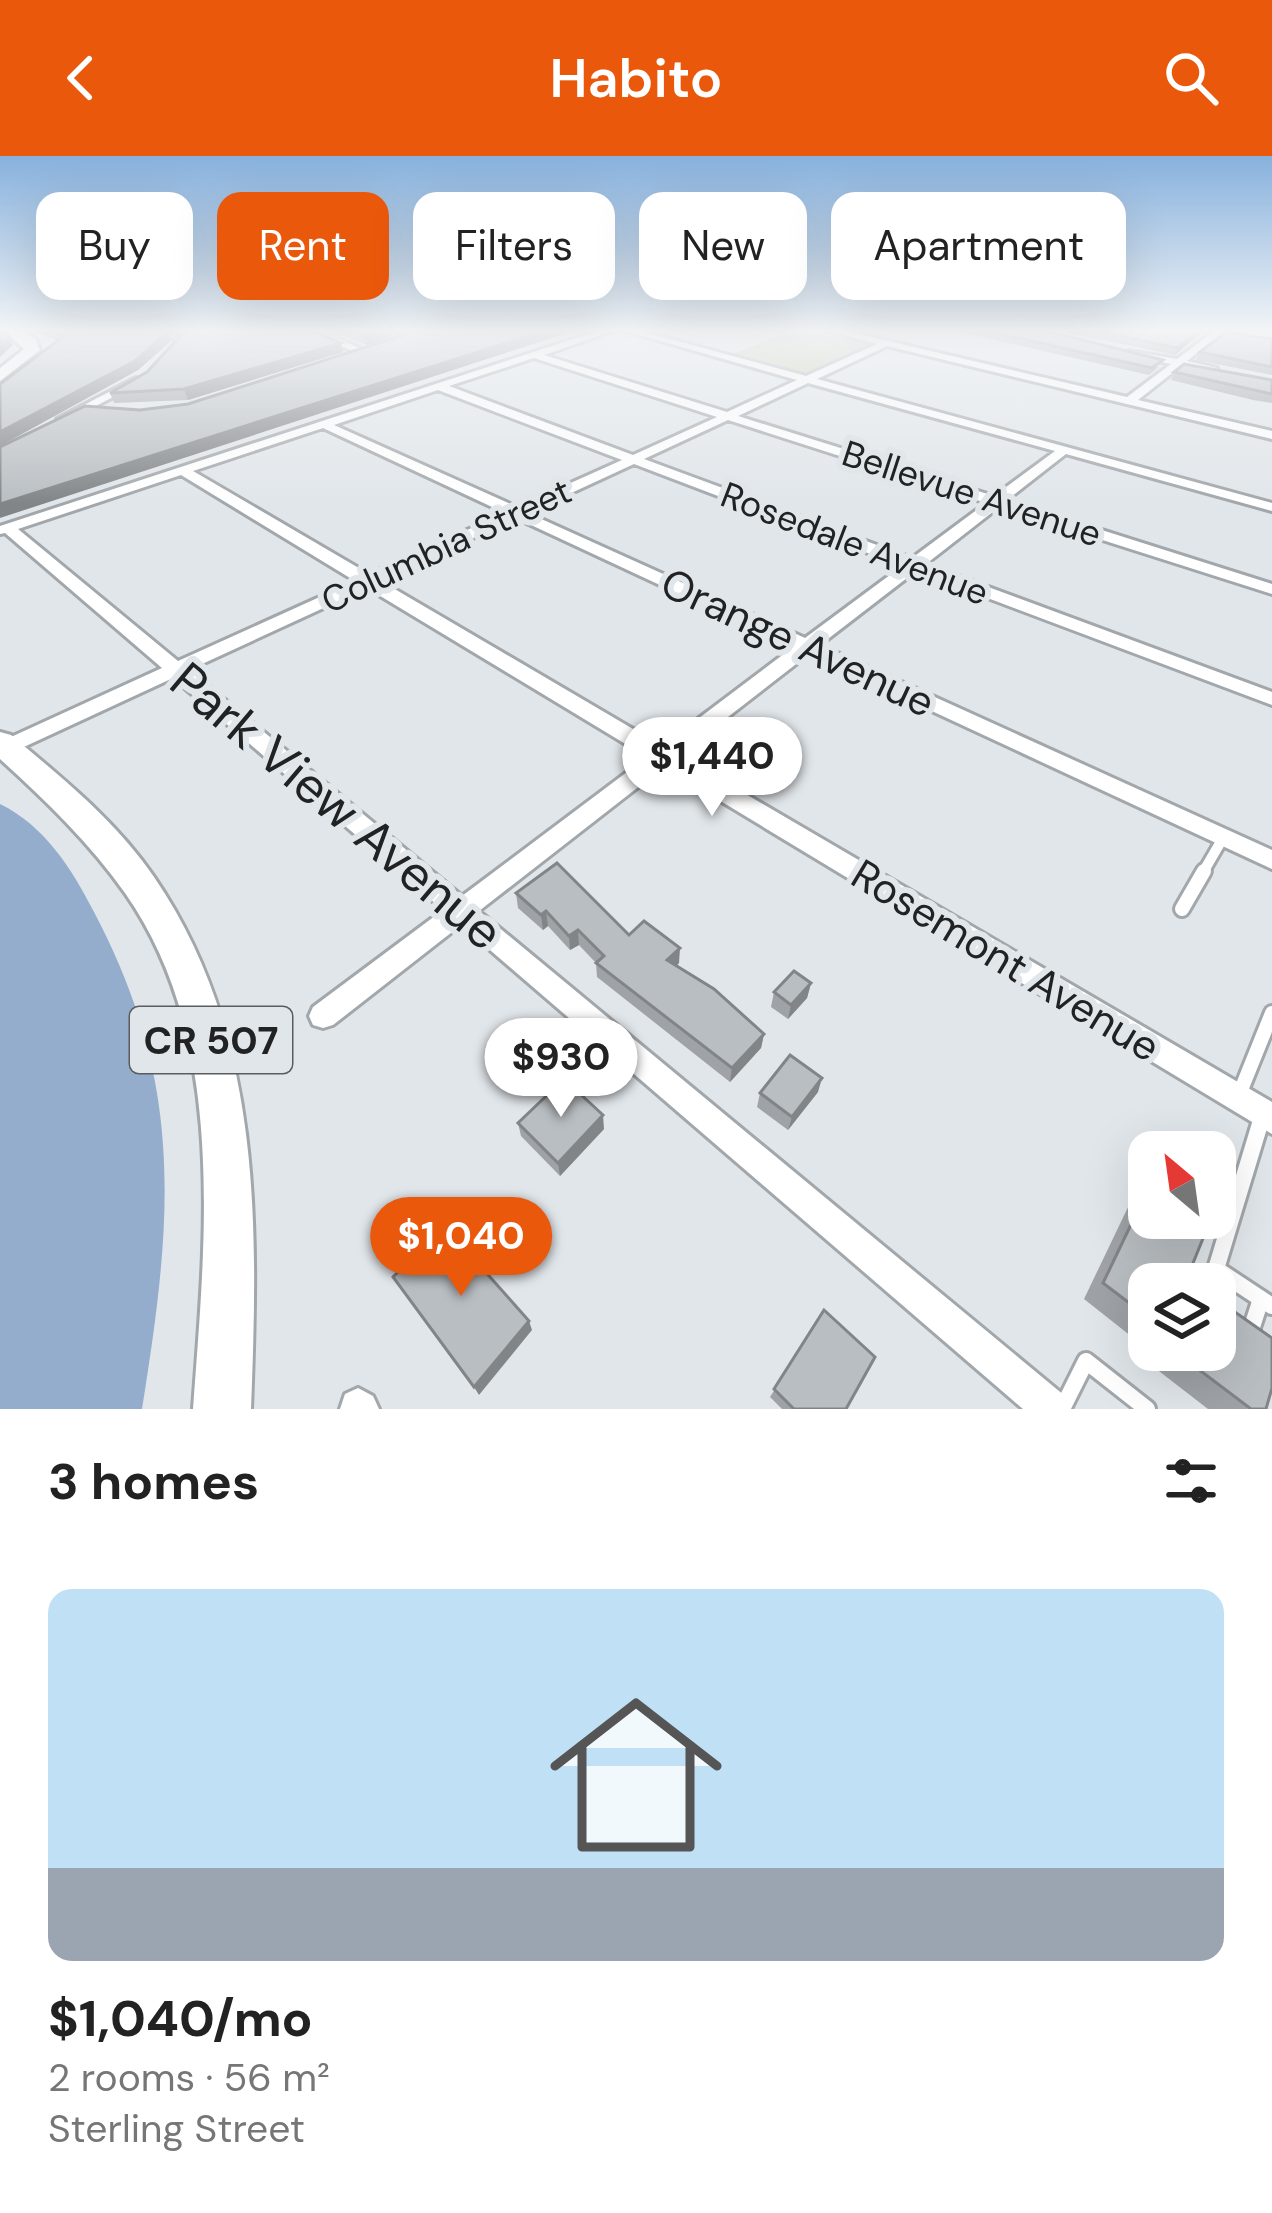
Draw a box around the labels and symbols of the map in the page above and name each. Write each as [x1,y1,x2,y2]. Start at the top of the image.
street label: Bellevue Avenue [836,429,1107,558]
street label: Columbia Street [314,467,579,624]
street label: Rosedale Avenue [714,471,995,616]
street label: Orange Avenue [652,555,943,730]
street label: Park View Avenue [156,648,517,965]
pin: $1,440 [614,717,810,819]
street label: Rosemont Avenue [841,847,1170,1074]
road number: CR 507 [130,1007,292,1073]
pin: $930 [490,1018,632,1120]
north arrow [1128,1131,1236,1239]
pin: $1,040 [363,1197,559,1299]

